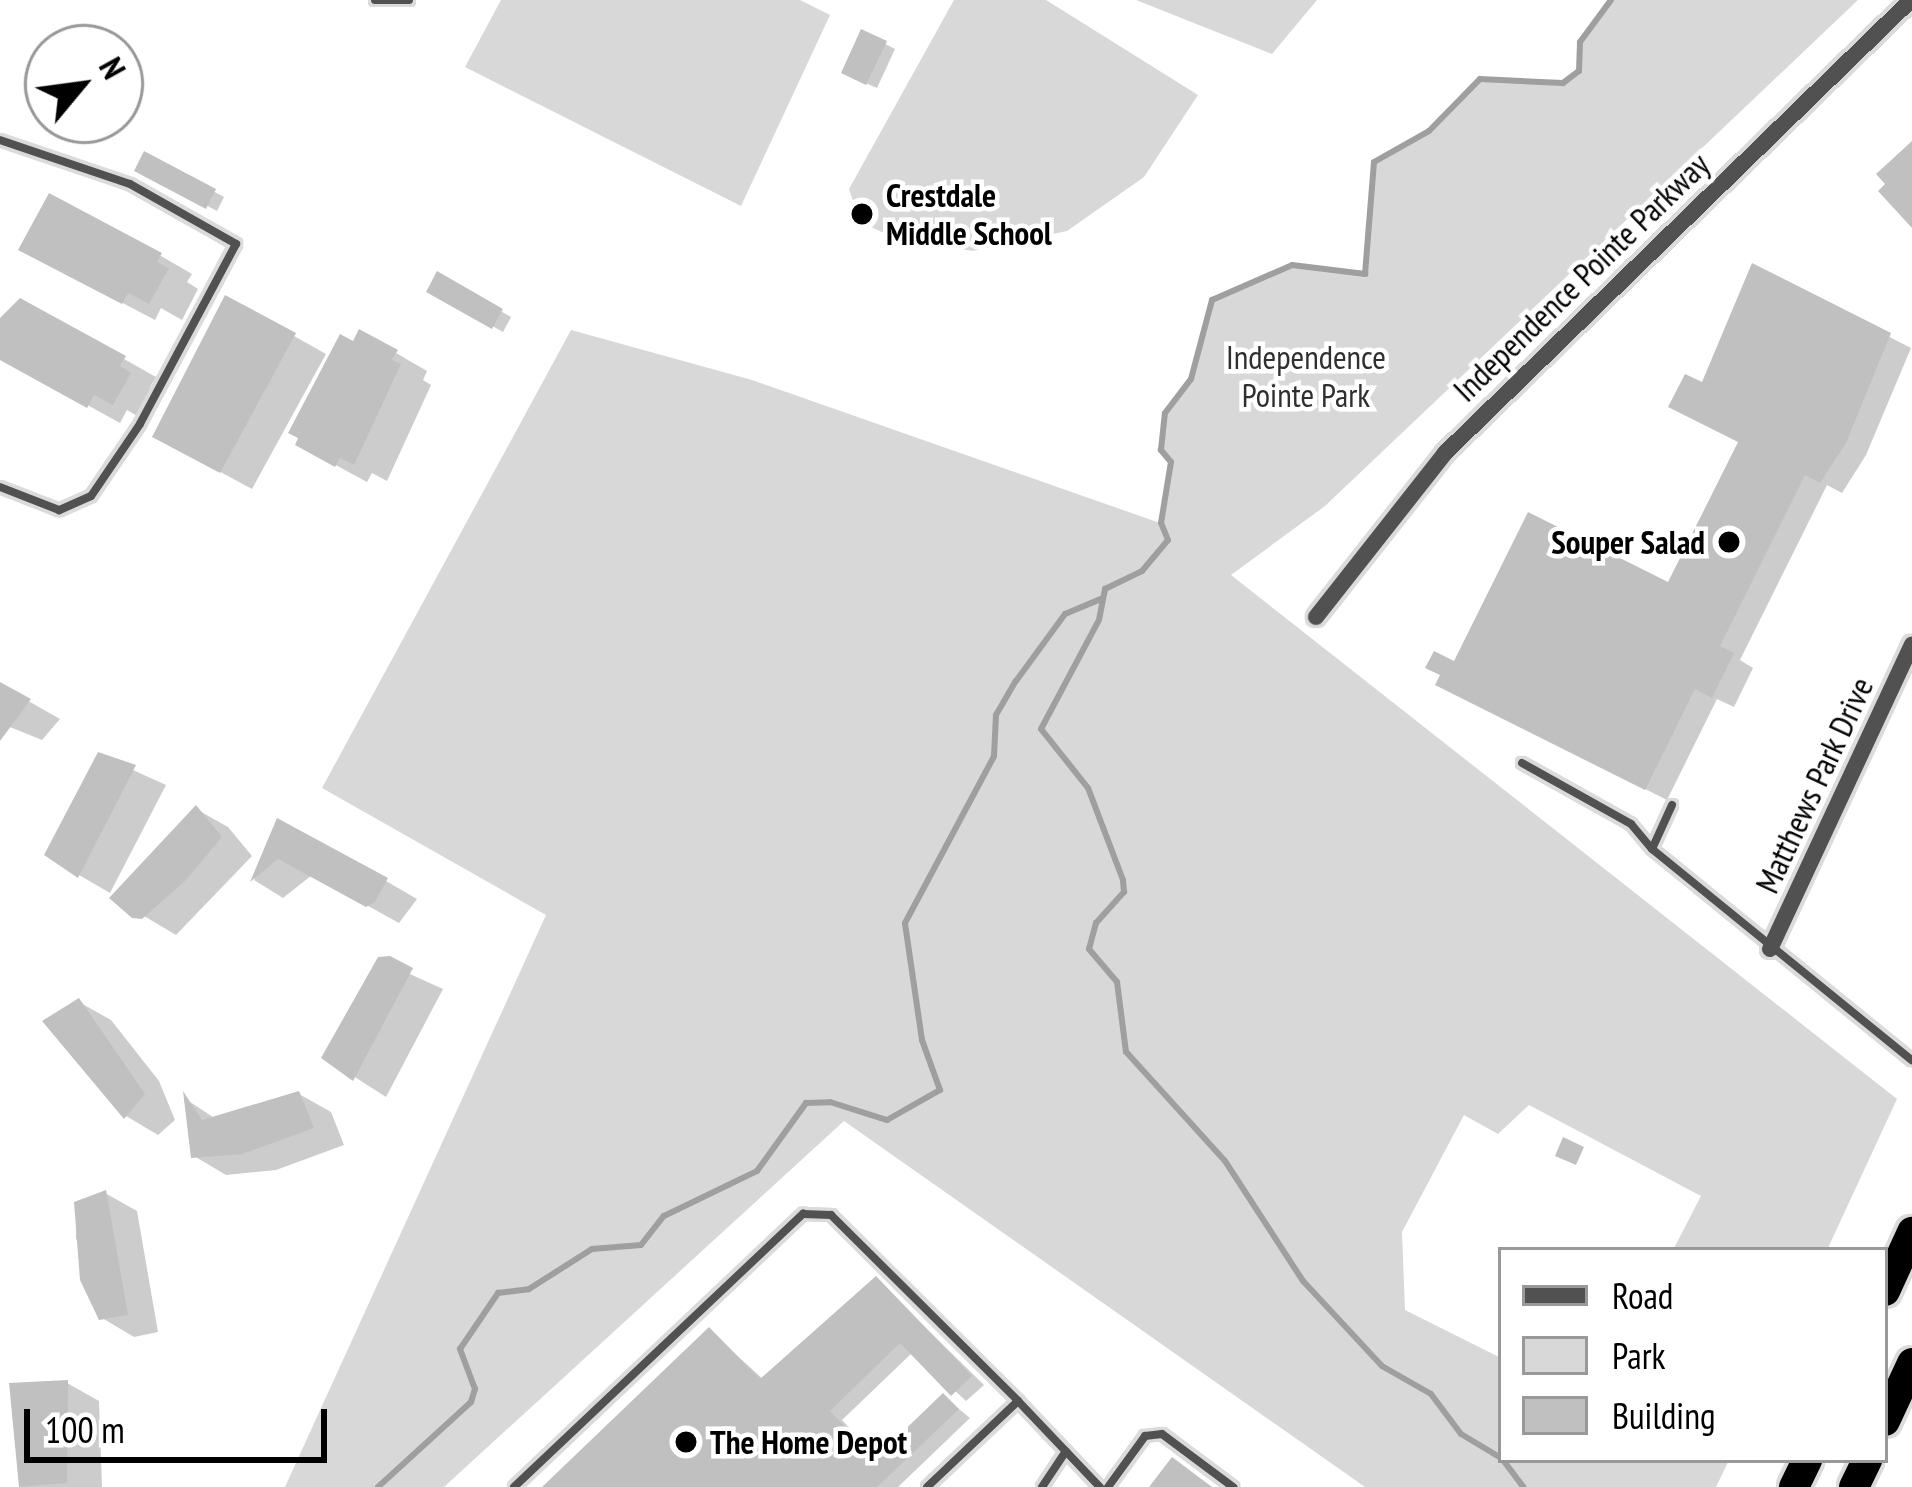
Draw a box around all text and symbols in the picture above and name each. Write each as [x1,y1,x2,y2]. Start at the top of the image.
north arrow [24,24,144,144]
text: N [90,50,136,86]
street label: Independence Pointe Parkway [1445,145,1717,409]
place label: Crestdale Middle School [886,175,1052,253]
marker: Crestdale Middle School [849,201,875,227]
park label: Independence Pointe Park [1226,337,1386,415]
place label: Souper Salad [1551,522,1705,562]
marker: Souper Salad [1716,529,1742,555]
street label: Matthews Park Drive [1747,671,1881,899]
legend [1498,1247,1888,1463]
text: Road [1612,1272,1673,1319]
text: Park [1612,1332,1666,1379]
scale bar [30,1385,333,1459]
text: Building [1612,1392,1716,1439]
text: 100 m [45,1406,125,1453]
place label: The Home Depot [710,1422,907,1462]
marker: The Home Depot [673,1429,699,1455]

